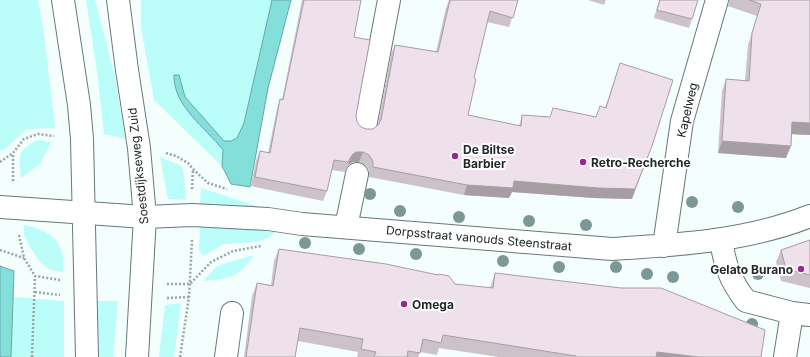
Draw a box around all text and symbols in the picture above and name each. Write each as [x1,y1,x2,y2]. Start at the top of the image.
street label: Kapelweg [673,81,701,139]
street label: Soestdijkseweg Zuid [124,107,152,225]
place label: De Biltse Barbier [463,142,514,171]
marker: De Biltse Barbier [450,151,460,161]
place label: Retro-Recherche [591,155,691,170]
marker: Retro-Recherche [578,157,588,167]
street label: Dorpsstraat vanouds Steenstraat [385,222,573,254]
place label: Gelato Burano [710,262,793,277]
marker: Gelato Burano [796,264,806,274]
place label: Omega [412,297,454,312]
marker: Omega [399,299,409,309]

